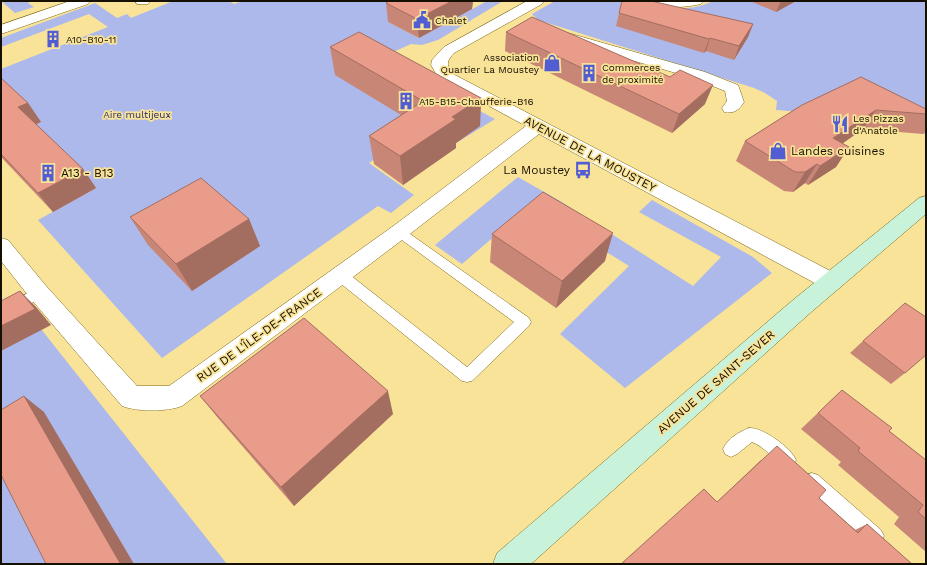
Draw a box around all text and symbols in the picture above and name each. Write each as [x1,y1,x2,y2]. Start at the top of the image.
public building icon: Chalet [412,10,432,30]
place label: Chalet [435,15,467,26]
building icon: A10-B10-11 [43,29,63,49]
place label: A10-B10-11 [66,34,116,45]
place label: Association Quartier La Moustey [440,52,540,75]
shop icon: Association Quartier La Moustey [542,53,562,73]
place label: Commerces de proximité [602,62,664,85]
building icon: Commerces de proximité [579,63,599,83]
building icon: A15-B15-Chaufferie-B16 [396,91,416,111]
place label: A15-B15-Chaufferie-B16 [419,96,534,107]
park label: Aire multijeux [103,109,171,120]
street label: AVENUE DE LA MOUSTEY [522,113,659,195]
place label: Les Pizzas d'Anatole [853,113,904,136]
restaurant icon: Les Pizzas d'Anatole [830,114,850,134]
shop icon: Landes cuisines [768,141,788,161]
place label: Landes cuisines [791,144,885,158]
bus stop icon: La Moustey [573,160,593,180]
building icon: A13 - B13 [38,163,58,183]
place label: La Moustey [503,163,571,177]
place label: A13 - B13 [61,166,114,180]
street label: RUE DE L'ÎLE-DE-FRANCE [194,285,324,385]
street label: AVENUE DE SAINT-SEVER [655,327,777,437]

